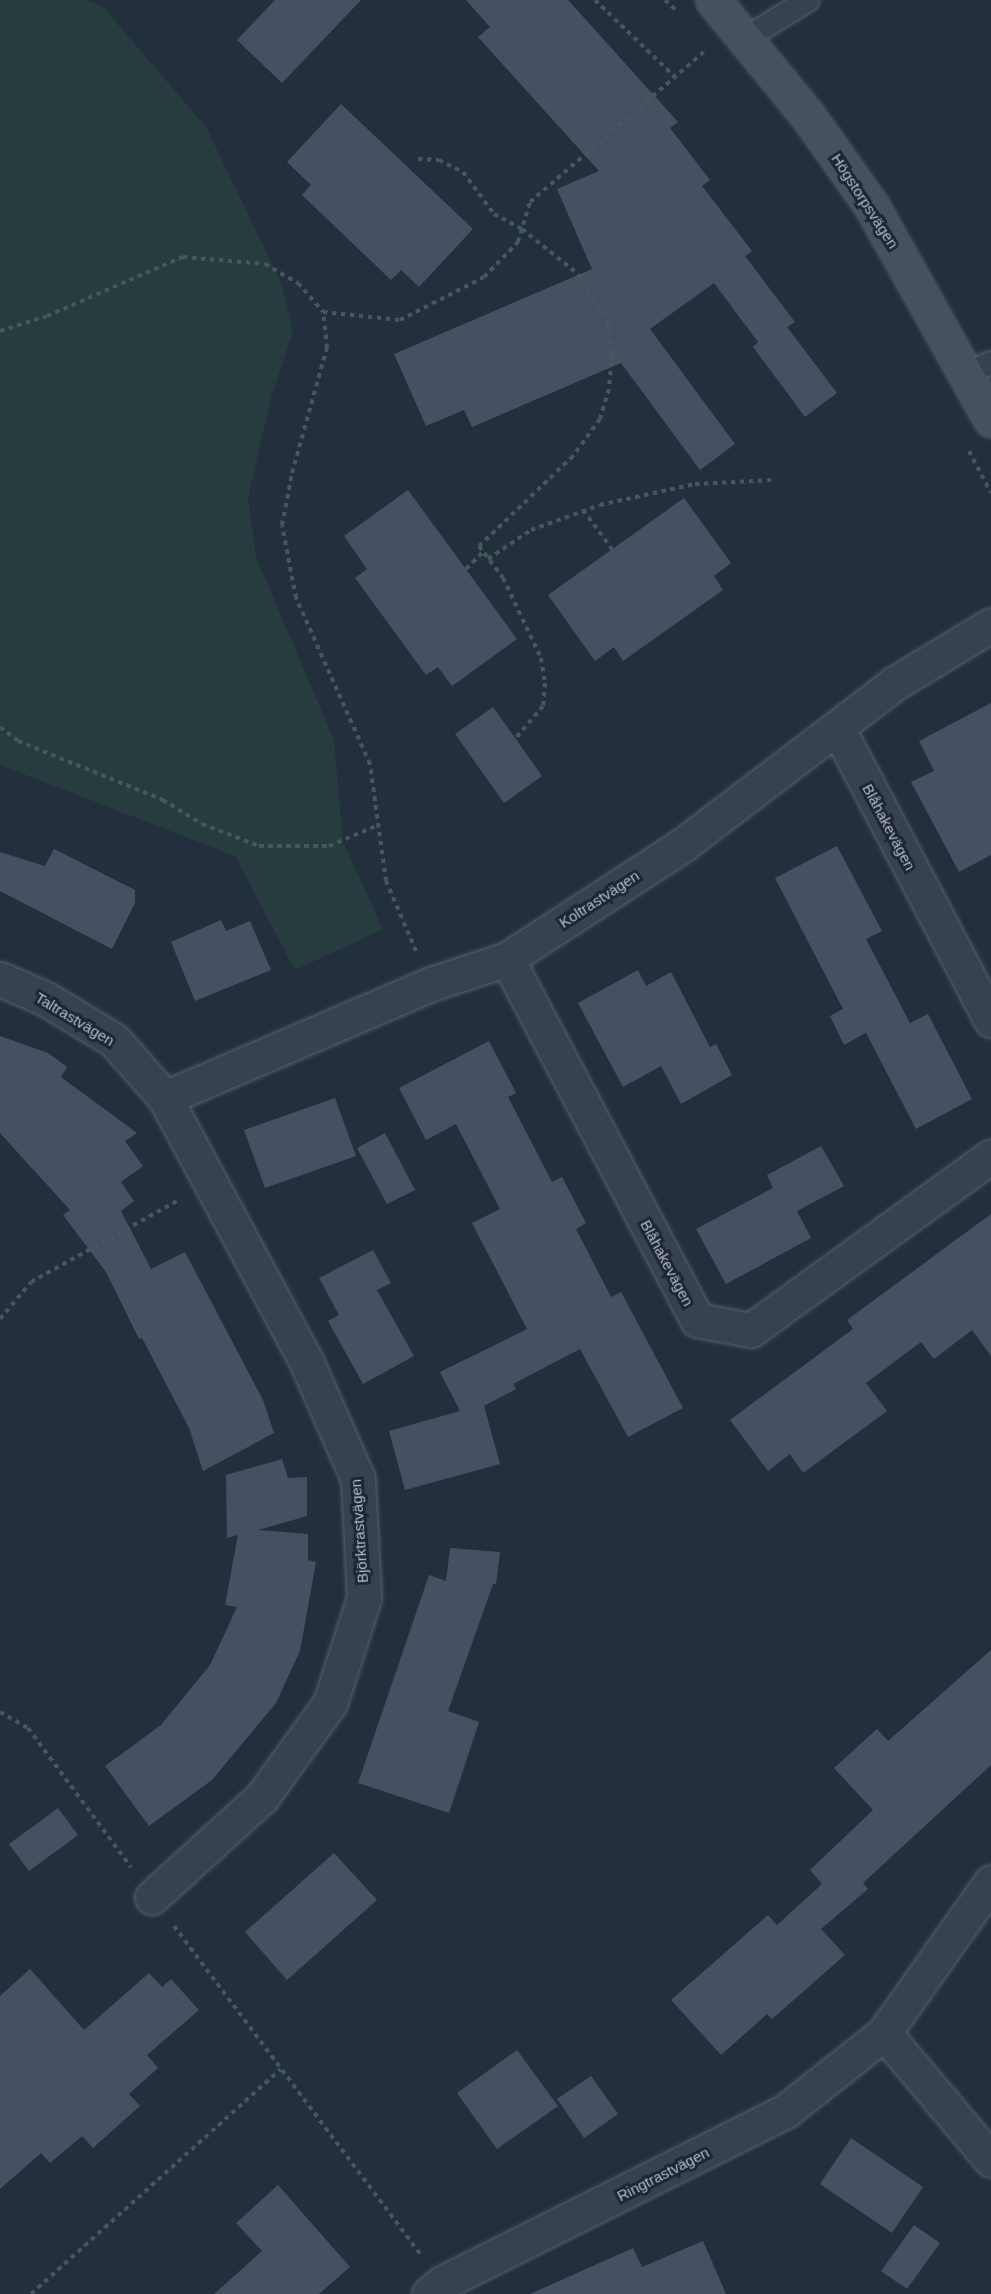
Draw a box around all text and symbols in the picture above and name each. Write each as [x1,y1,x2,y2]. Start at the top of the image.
street label: Högstorpsvägen [828,150,902,252]
street label: Blåhakevägen [859,781,919,873]
street label: Koltrastvägen [556,866,642,932]
street label: Taltrastvägen [32,988,118,1050]
street label: Blåhakevägen [637,1217,697,1309]
street label: Björktrastvägen [346,1478,372,1584]
street label: Ringtrastvägen [614,2143,712,2205]

